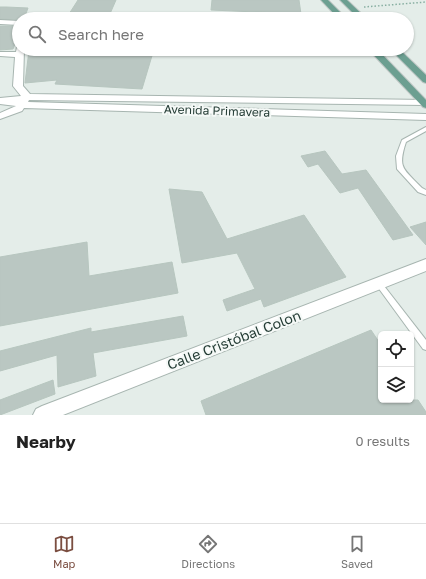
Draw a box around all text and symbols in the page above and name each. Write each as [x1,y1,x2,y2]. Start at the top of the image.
search box [12,12,414,56]
icon: search [26,23,48,45]
text: Search here [58,25,144,43]
street label: Avenida Primavera [164,101,270,120]
street label: Calle Cristóbal Colon [165,306,303,373]
map controls [378,331,414,403]
button: locate [378,331,414,367]
button: layers [378,367,414,403]
text: Nearby [16,431,76,452]
text: 0 results [355,433,410,449]
tab: Map [53,533,75,570]
tab: Directions [181,533,235,570]
tab: Saved [341,533,373,570]

